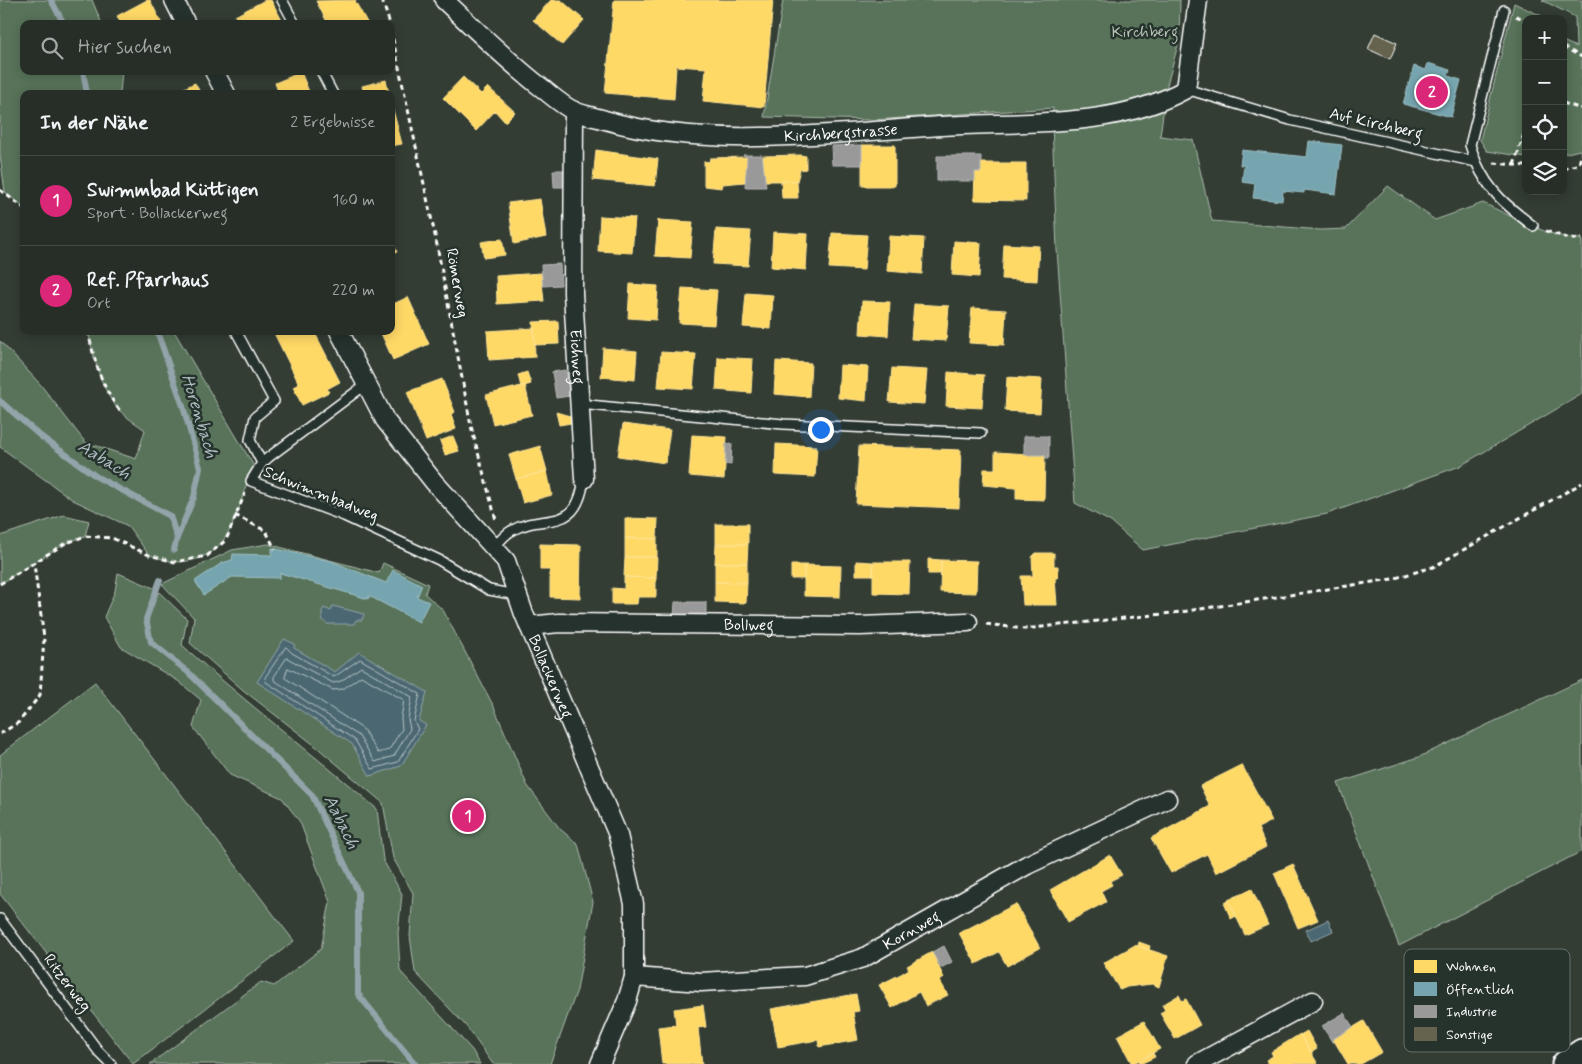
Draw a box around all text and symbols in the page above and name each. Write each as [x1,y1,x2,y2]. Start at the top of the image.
map controls [1522,15,1567,195]
button: + [1522,15,1567,60]
search box [20,20,395,75]
park label: Kirchberg [1112,22,1178,44]
icon: search [38,34,66,62]
text: Hier suchen [78,35,172,60]
button: − [1522,60,1567,105]
pin: 2 [1416,73,1448,111]
street label: Auf Kirchberg [1327,103,1425,146]
button: locate [1522,105,1567,150]
text: In der Nähe [40,109,148,137]
text: 2 Ergebnisse [290,112,375,133]
street label: Kirchbergstrasse [784,119,898,147]
button: layers [1522,150,1567,195]
text: Swimmbad Küttigen [87,178,259,203]
text: 1 [52,190,60,211]
text: 160 m [332,190,375,211]
text: Sport · Bollackerweg [87,203,228,224]
street label: Römerweg [441,247,473,319]
text: Ref. Pfarrhaus [87,268,209,293]
text: 2 [52,280,60,301]
text: 220 m [332,280,375,301]
text: Ort [87,293,111,314]
street label: Eichweg [565,329,589,385]
water label: Horenbach [175,371,223,461]
your location [808,417,834,443]
water label: Aabach [73,434,135,486]
street label: Schwimmbadweg [260,461,382,527]
street label: Bollweg [724,614,774,637]
street label: Bollackerweg [524,631,578,722]
water label: Aabach [318,791,365,854]
pin: 1 [452,797,484,835]
street label: Kornweg [879,906,945,955]
legend [1404,949,1570,1052]
street label: Ritzerweg [38,950,96,1017]
text: Wohnen [1446,958,1496,976]
text: Öffentlich [1446,981,1514,999]
text: Industrie [1446,1003,1497,1021]
text: Sonstige [1446,1026,1493,1044]

